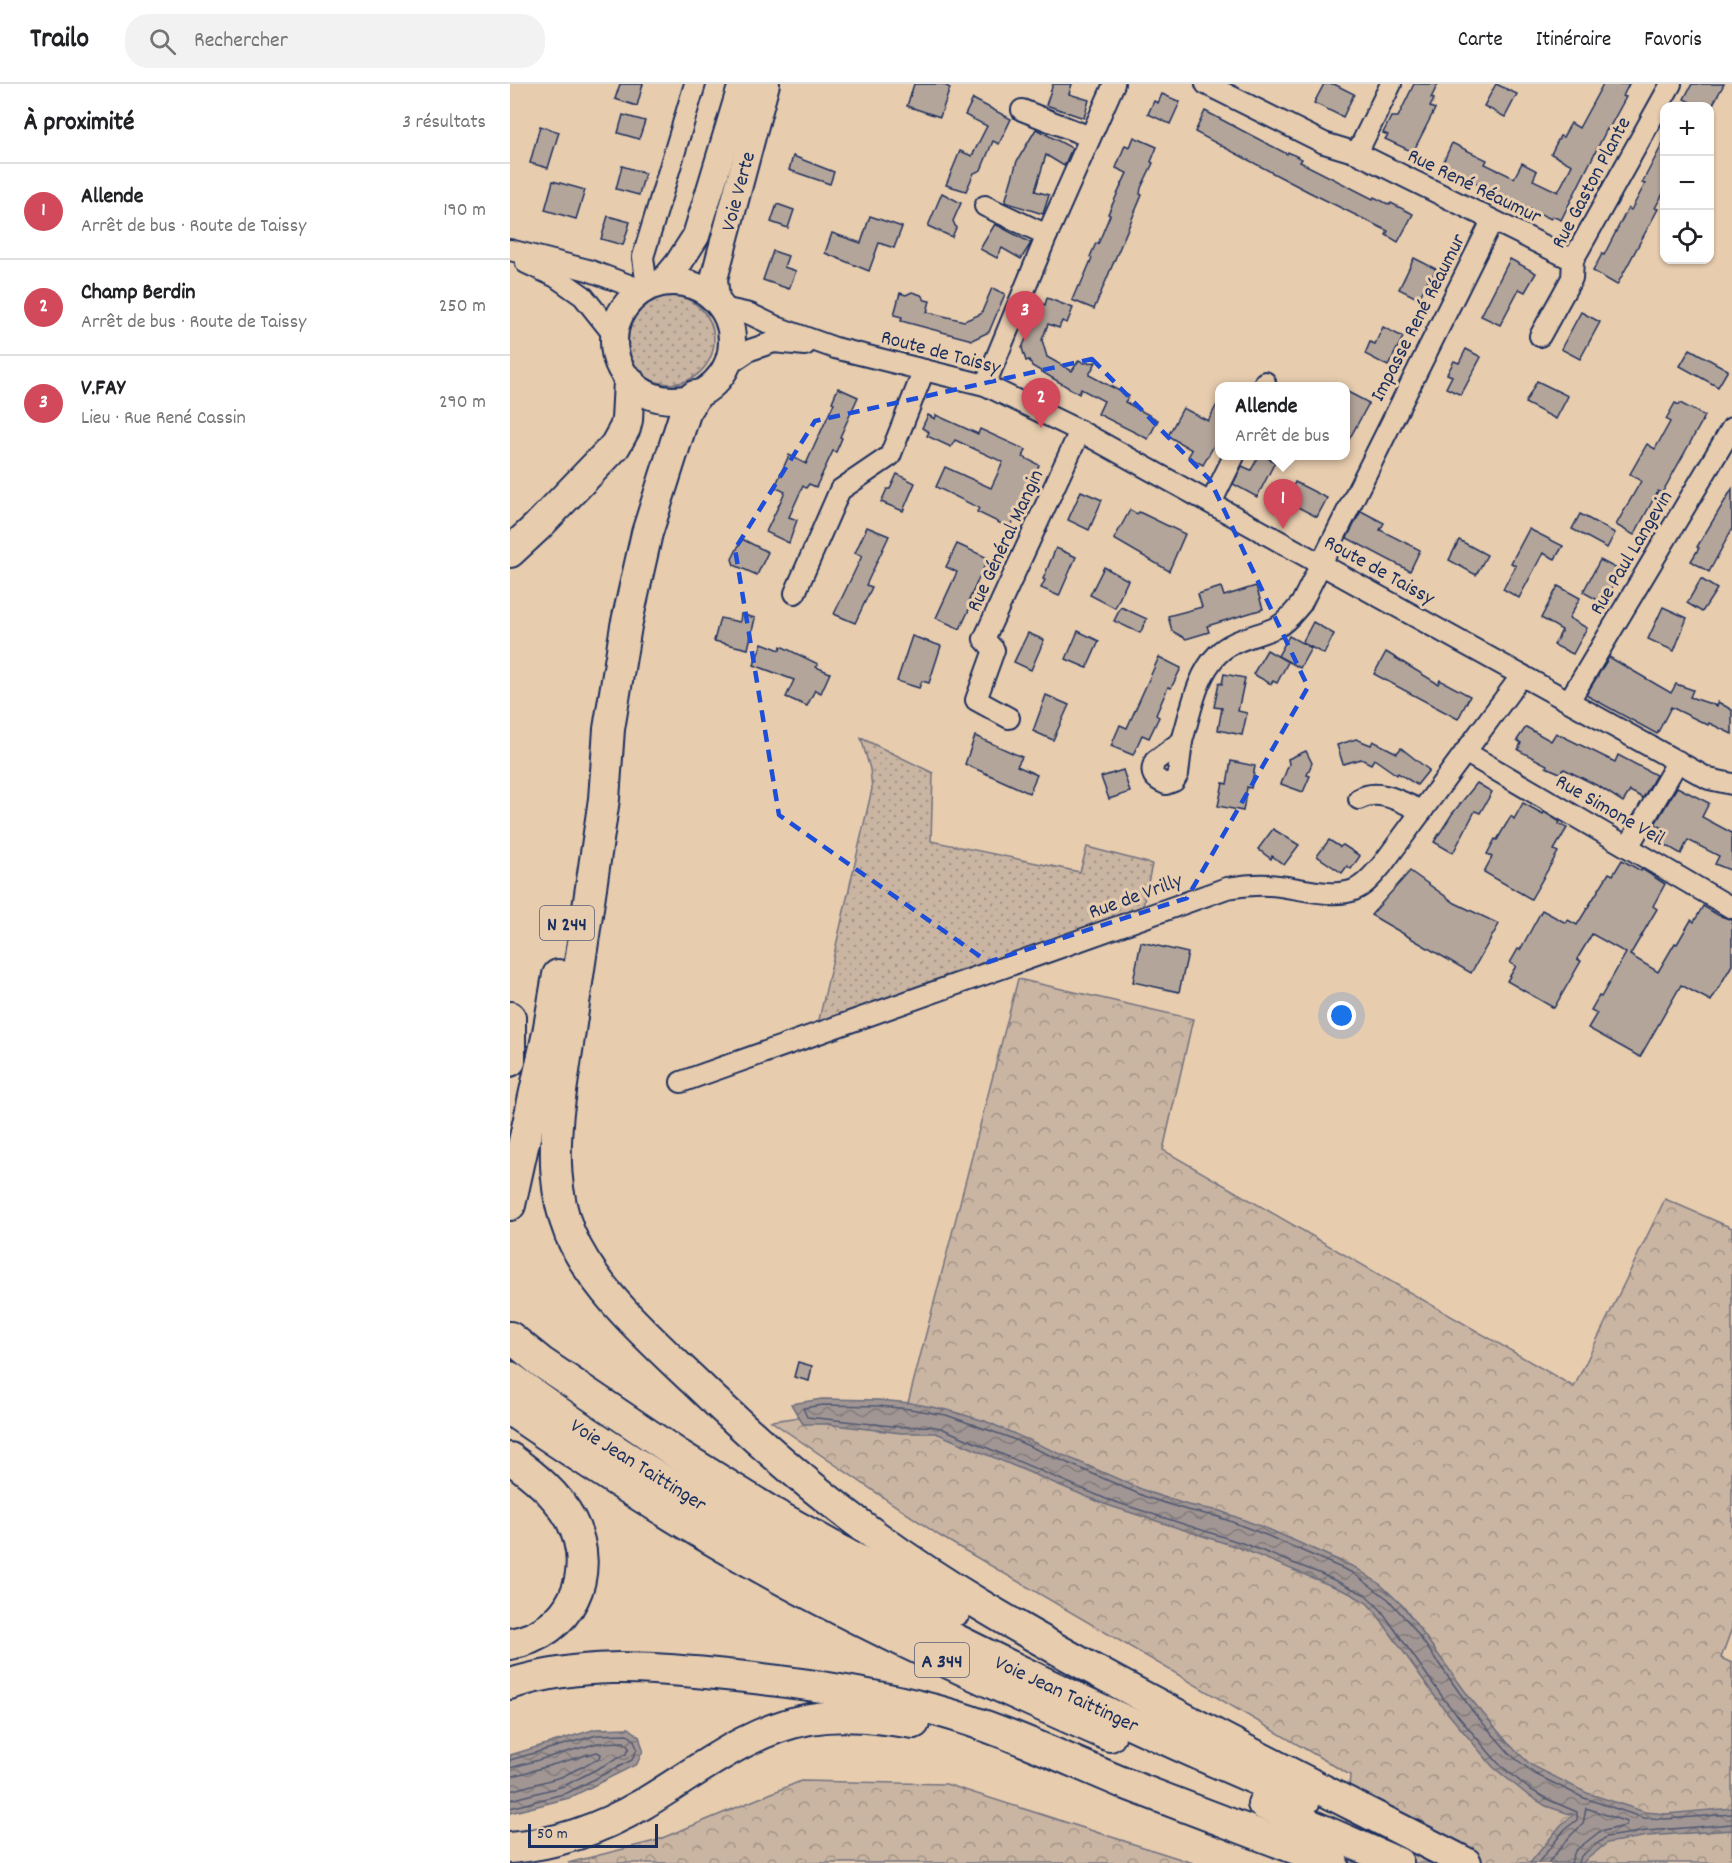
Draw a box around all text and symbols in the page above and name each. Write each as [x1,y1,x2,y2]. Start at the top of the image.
search box [125,14,545,68]
text: Trailo [30,21,89,61]
icon: search [146,25,179,58]
text: Rechercher [194,26,288,57]
text: Carte [1458,26,1503,56]
text: Itinéraire [1536,26,1611,56]
text: Favoris [1644,26,1702,56]
map controls [1660,102,1714,264]
button: + [1660,102,1714,156]
text: À proximité [24,105,134,142]
text: 3 résultats [402,109,486,137]
street label: Rue Gaston Plante [1545,112,1640,255]
street label: Rue René Réaumur [1402,142,1546,233]
street label: Voie Verte [715,149,765,235]
button: − [1660,156,1714,210]
text: Allende [81,182,143,213]
text: 1 [41,197,46,225]
text: 190 m [443,197,486,225]
button: locate [1660,210,1714,264]
text: Arrêt de bus · Route de Taissy [81,213,306,241]
street label: Impasse René Réaumur [1364,229,1475,407]
text: Champ Berdin [81,278,195,309]
pin: 3 [1006,292,1044,341]
text: 2 [39,293,48,321]
text: 250 m [439,293,486,321]
text: Arrêt de bus · Route de Taissy [81,309,306,337]
street label: Route de Taissy [877,324,1004,384]
text: V.FAY [81,374,125,405]
pin: 2 [1022,378,1060,428]
popup [1215,382,1350,460]
text: 3 [39,389,48,417]
text: 290 m [439,389,486,417]
text: Allende [1235,392,1297,423]
text: Lieu · Rue René Cassin [81,405,246,433]
text: Arrêt de bus [1235,423,1330,451]
street label: Rue Général Mangin [961,465,1053,617]
pin: 1 [1264,480,1302,529]
street label: Rue Paul Langevin [1584,486,1682,621]
street label: Route de Taissy [1318,529,1440,615]
street label: Rue Simone Veil [1549,768,1670,855]
street label: Rue de Vrilly [1085,867,1187,929]
road number: N 244 [540,906,594,940]
your location [1327,1001,1356,1030]
street label: Voie Jean Taittinger [563,1413,712,1521]
road number: A 344 [915,1643,969,1677]
street label: Voie Jean Taittinger [989,1649,1143,1742]
scale bar [528,1821,658,1848]
text: 50 m [537,1823,568,1846]

